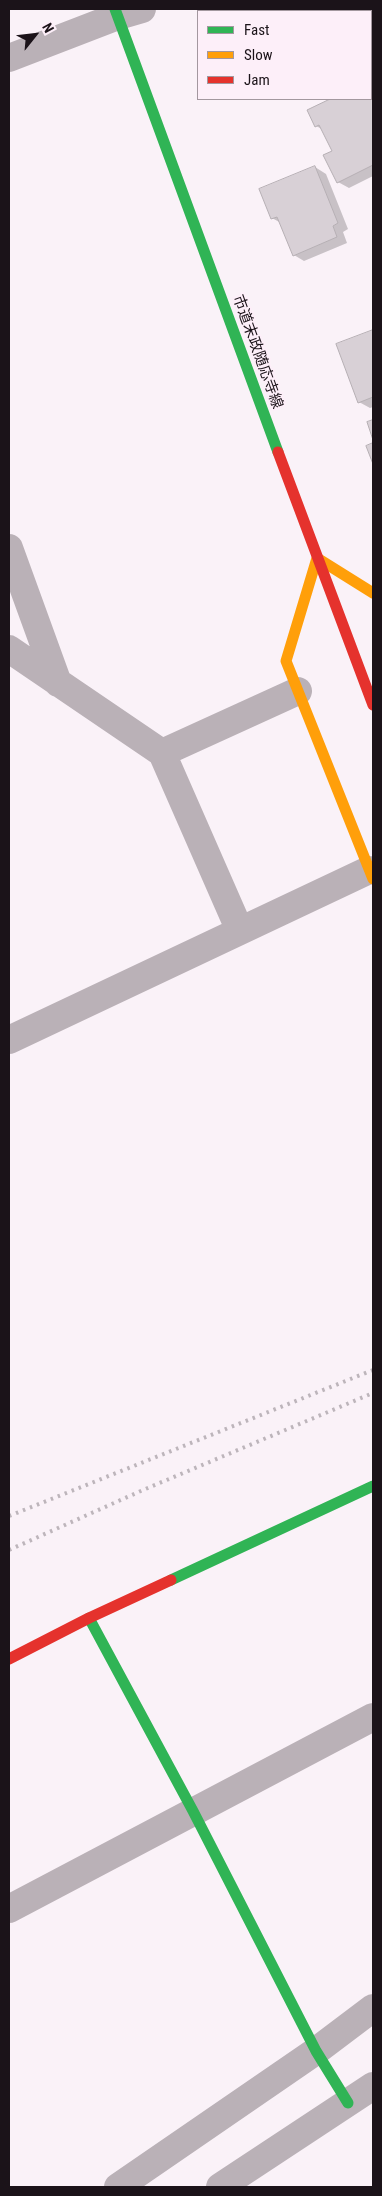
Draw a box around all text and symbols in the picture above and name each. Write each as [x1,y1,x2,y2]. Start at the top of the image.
north arrow [10,10,60,60]
legend [197,10,372,100]
text: N [39,20,57,35]
text: Fast [244,21,269,39]
text: Slow [244,46,273,64]
text: Jam [244,71,270,89]
street label: 市道末政随応寺線 [228,293,286,411]

